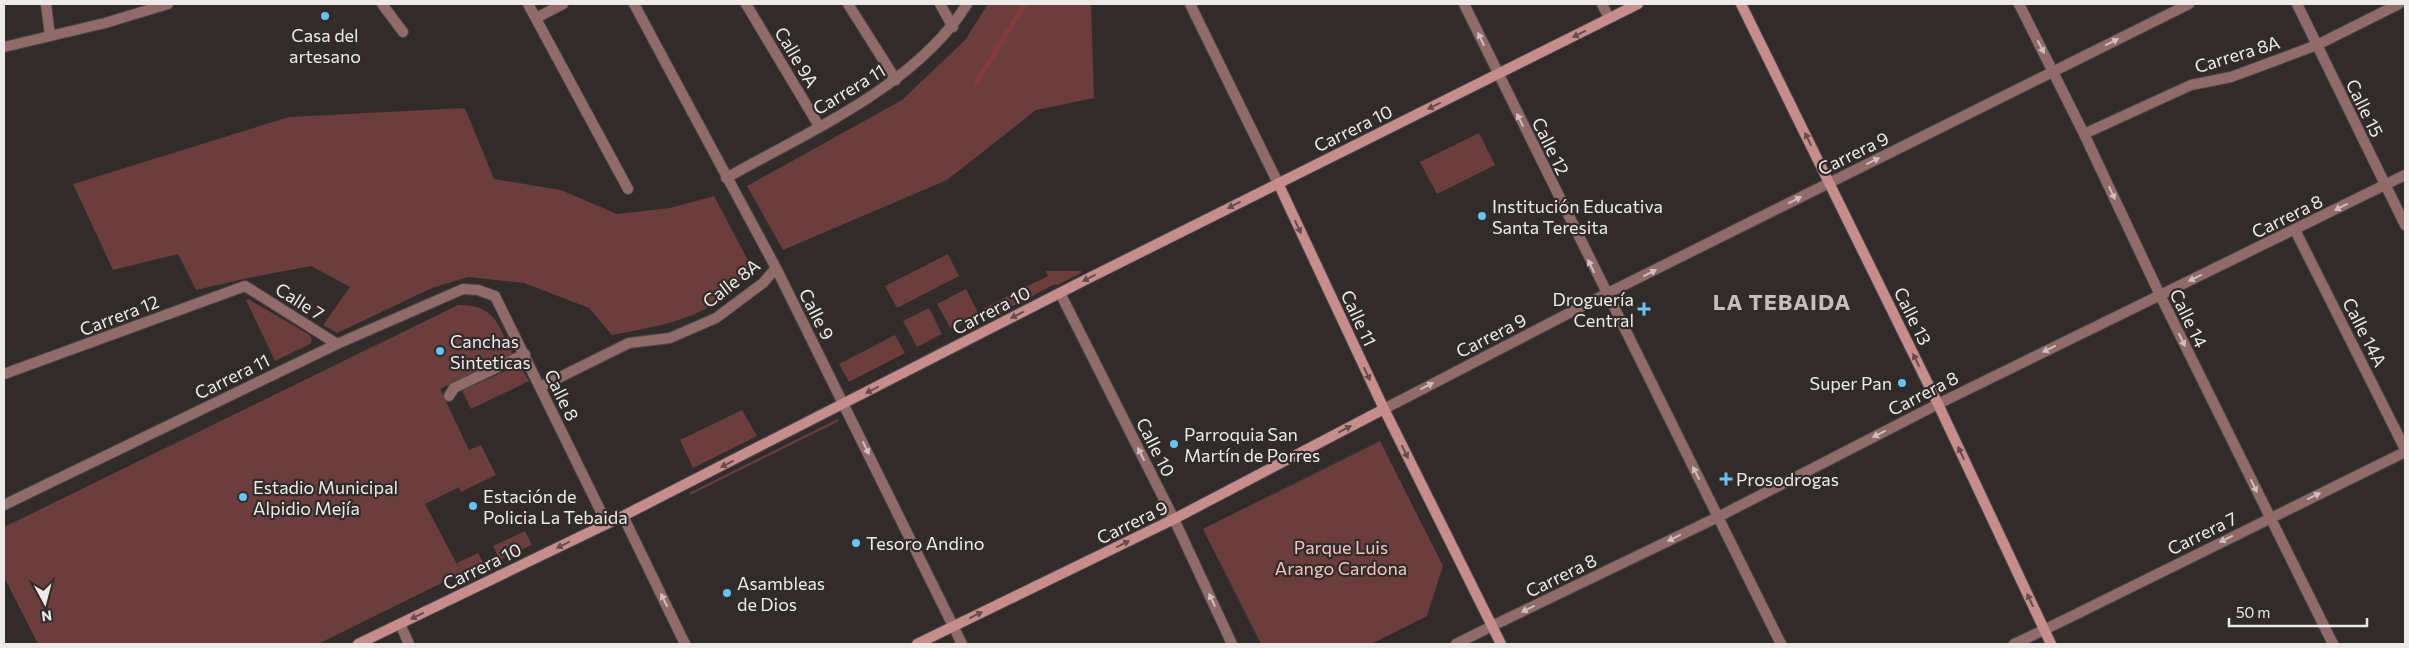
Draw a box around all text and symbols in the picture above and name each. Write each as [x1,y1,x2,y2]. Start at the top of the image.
marker: Casa del artesano [319,10,331,22]
street label: Calle 9A [770,23,824,91]
place label: Casa del artesano [289,24,361,67]
one-way arrow [1572,30,1586,38]
street label: Carrera 8A [2192,31,2282,77]
one-way arrow [1476,32,1485,47]
one-way arrow [2105,38,2119,46]
one-way arrow [2037,40,2045,54]
street label: Carrera 11 [809,59,889,119]
street label: Calle 15 [2342,75,2388,141]
street label: Carrera 10 [1310,100,1396,156]
one-way arrow [1427,103,1441,111]
one-way arrow [1515,113,1523,127]
street label: Calle 12 [1528,114,1574,178]
street label: Carrera 9 [1814,126,1892,180]
one-way arrow [1804,132,1812,146]
one-way arrow [1866,157,1880,165]
one-way arrow [2108,186,2116,201]
street label: Carrera 8 [2248,189,2326,243]
place label: Institución Educativa Santa Teresita [1492,195,1663,238]
one-way arrow [1788,196,1802,204]
one-way arrow [1227,201,1241,209]
one-way arrow [2334,203,2348,211]
marker: Institución Educativa Santa Teresita [1476,210,1488,222]
one-way arrow [1295,220,1303,234]
street label: Calle 8A [698,254,764,312]
one-way arrow [1587,258,1596,273]
one-way arrow [1642,268,1657,277]
one-way arrow [1082,274,1096,282]
one-way arrow [2188,275,2202,283]
street label: Calle 7 [272,278,328,324]
street label: Carrera 10 [948,281,1034,339]
street label: Calle 13 [1890,283,1936,349]
street label: Calle 9 [795,285,839,343]
street label: Calle 14 [2165,285,2213,351]
street label: Calle 11 [1337,287,1381,349]
place label: Droguería Central [1553,288,1634,331]
district label: LA TEBAIDA [1713,288,1851,315]
street label: Carrera 12 [76,290,162,340]
street label: Calle 14A [2338,294,2392,370]
marker: Droguería Central [1638,303,1650,315]
street label: Carrera 9 [1452,308,1530,362]
one-way arrow [1009,311,1024,319]
place label: Canchas Sinteticas [450,330,531,373]
one-way arrow [2178,333,2186,347]
marker: Canchas Sinteticas [434,345,446,357]
one-way arrow [2042,345,2056,353]
street label: Carrera 11 [191,348,273,404]
one-way arrow [1912,353,1920,367]
street label: Calle 8 [540,366,584,424]
street label: Carrera 8 [1884,366,1962,420]
one-way arrow [1364,367,1372,381]
place label: Super Pan [1810,372,1892,394]
marker: Super Pan [1896,377,1908,389]
one-way arrow [1420,382,1434,390]
one-way arrow [865,386,879,394]
street label: Calle 10 [1132,414,1180,480]
place label: Parroquia San Martín de Porres [1184,423,1320,466]
one-way arrow [1337,425,1352,433]
one-way arrow [1871,430,1886,438]
marker: Parroquia San Martín de Porres [1168,438,1180,450]
one-way arrow [862,441,870,455]
one-way arrow [1401,445,1409,459]
one-way arrow [1956,446,1964,460]
one-way arrow [1137,447,1145,461]
one-way arrow [720,460,734,468]
one-way arrow [1692,466,1700,481]
place label: Prosodrogas [1736,468,1839,490]
marker: Prosodrogas [1720,473,1732,485]
place label: Estadio Municipal Alpidio Mejía [253,476,398,519]
one-way arrow [2250,478,2258,493]
place label: Estación de Policia La Tebaida [483,485,628,528]
marker: Estadio Municipal Alpidio Mejía [237,491,249,503]
one-way arrow [2307,492,2321,500]
street label: Carrera 9 [1093,495,1171,549]
marker: Estación de Policia La Tebaida [467,500,479,512]
street label: Carrera 7 [2164,507,2240,559]
place label: Tesoro Andino [866,532,985,554]
one-way arrow [1667,534,1681,542]
one-way arrow [2219,535,2233,543]
park label: Parque Luis Arango Cardona [1275,536,1407,579]
marker: Tesoro Andino [850,537,862,549]
street label: Carrera 10 [439,538,525,594]
one-way arrow [1116,540,1130,548]
one-way arrow [556,541,570,549]
street label: Carrera 8 [1522,548,1600,602]
place label: Asambleas de Dios [737,572,825,615]
north arrow [20,578,70,628]
marker: Asambleas de Dios [721,587,733,599]
one-way arrow [660,593,668,607]
one-way arrow [1207,593,1215,607]
one-way arrow [2025,593,2033,607]
scale bar [2229,596,2366,628]
text: 50 m [2236,603,2270,621]
one-way arrow [1520,605,1535,613]
text: N [40,607,53,625]
one-way arrow [969,611,984,619]
one-way arrow [410,612,424,620]

